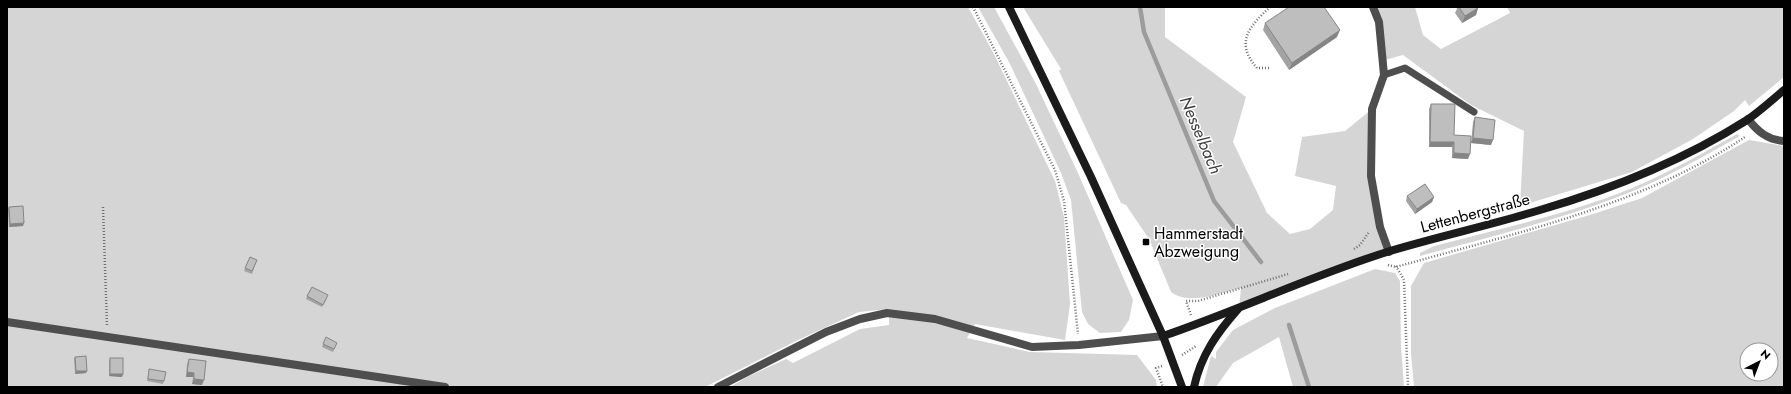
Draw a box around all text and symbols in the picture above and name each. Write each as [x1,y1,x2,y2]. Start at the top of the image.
water label: Nesselbach [1174,92,1228,178]
street label: Lettenbergstraße [1418,187,1532,239]
place label: Hammerstadt Abzweigung [1154,222,1243,263]
marker: Hammerstadt Abzweigung [1141,237,1151,247]
north arrow [1739,342,1779,382]
text: N [1757,346,1774,363]

